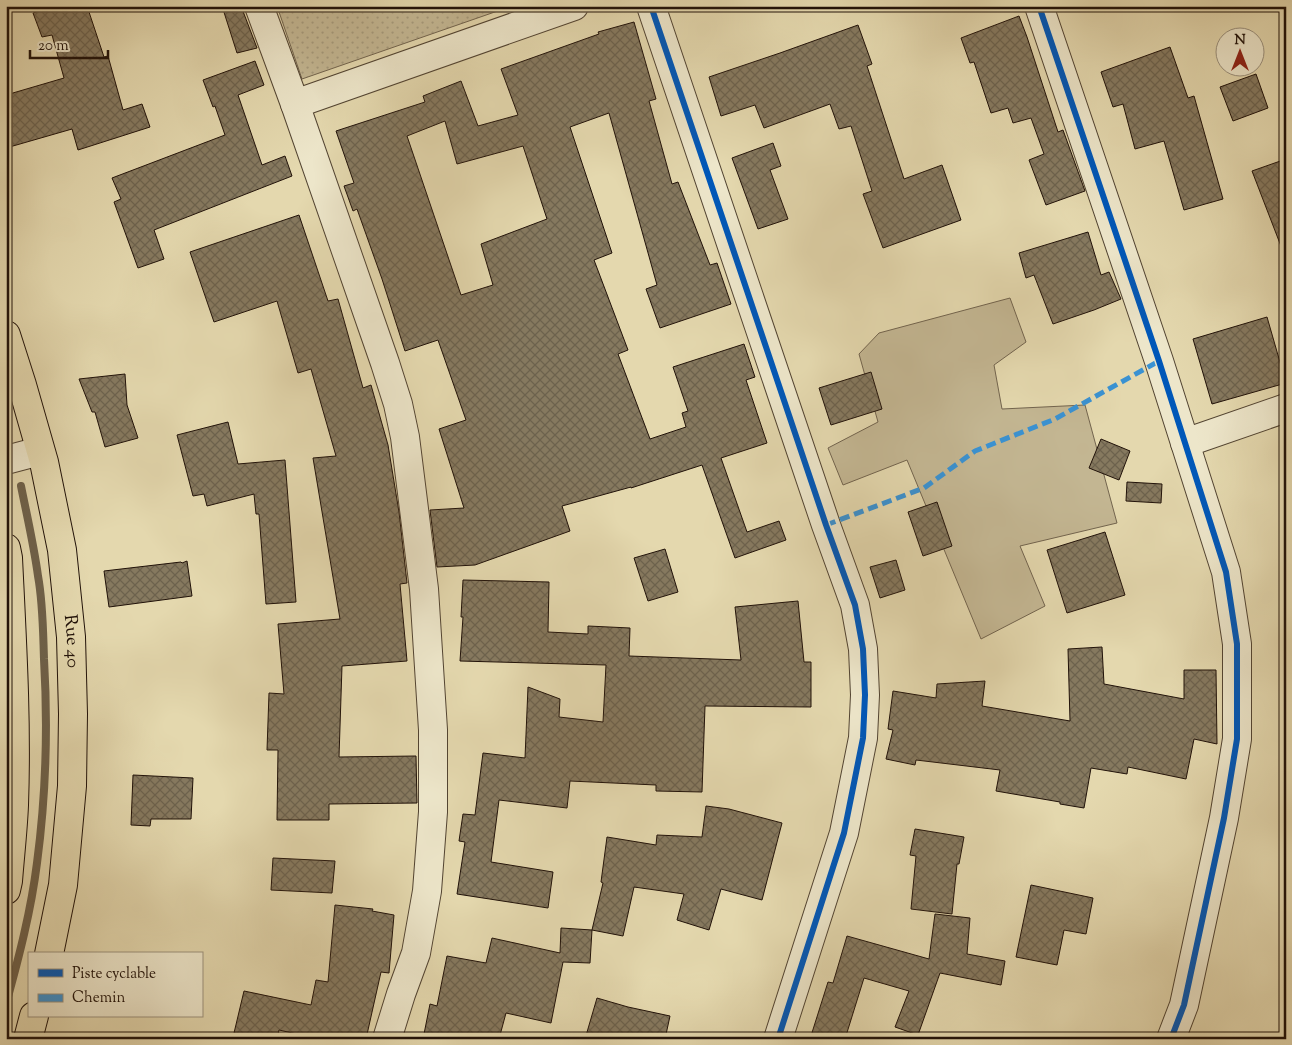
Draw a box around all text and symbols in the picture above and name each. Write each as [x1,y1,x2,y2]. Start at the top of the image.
scale bar [30,28,108,60]
north arrow [1214,28,1264,78]
text: N [1234,31,1246,51]
text: 20 m [38,36,69,57]
street label: Rue 40 [56,613,85,668]
legend [28,952,202,1018]
text: Piste cyclable [72,964,156,985]
text: Chemin [72,988,125,1009]

